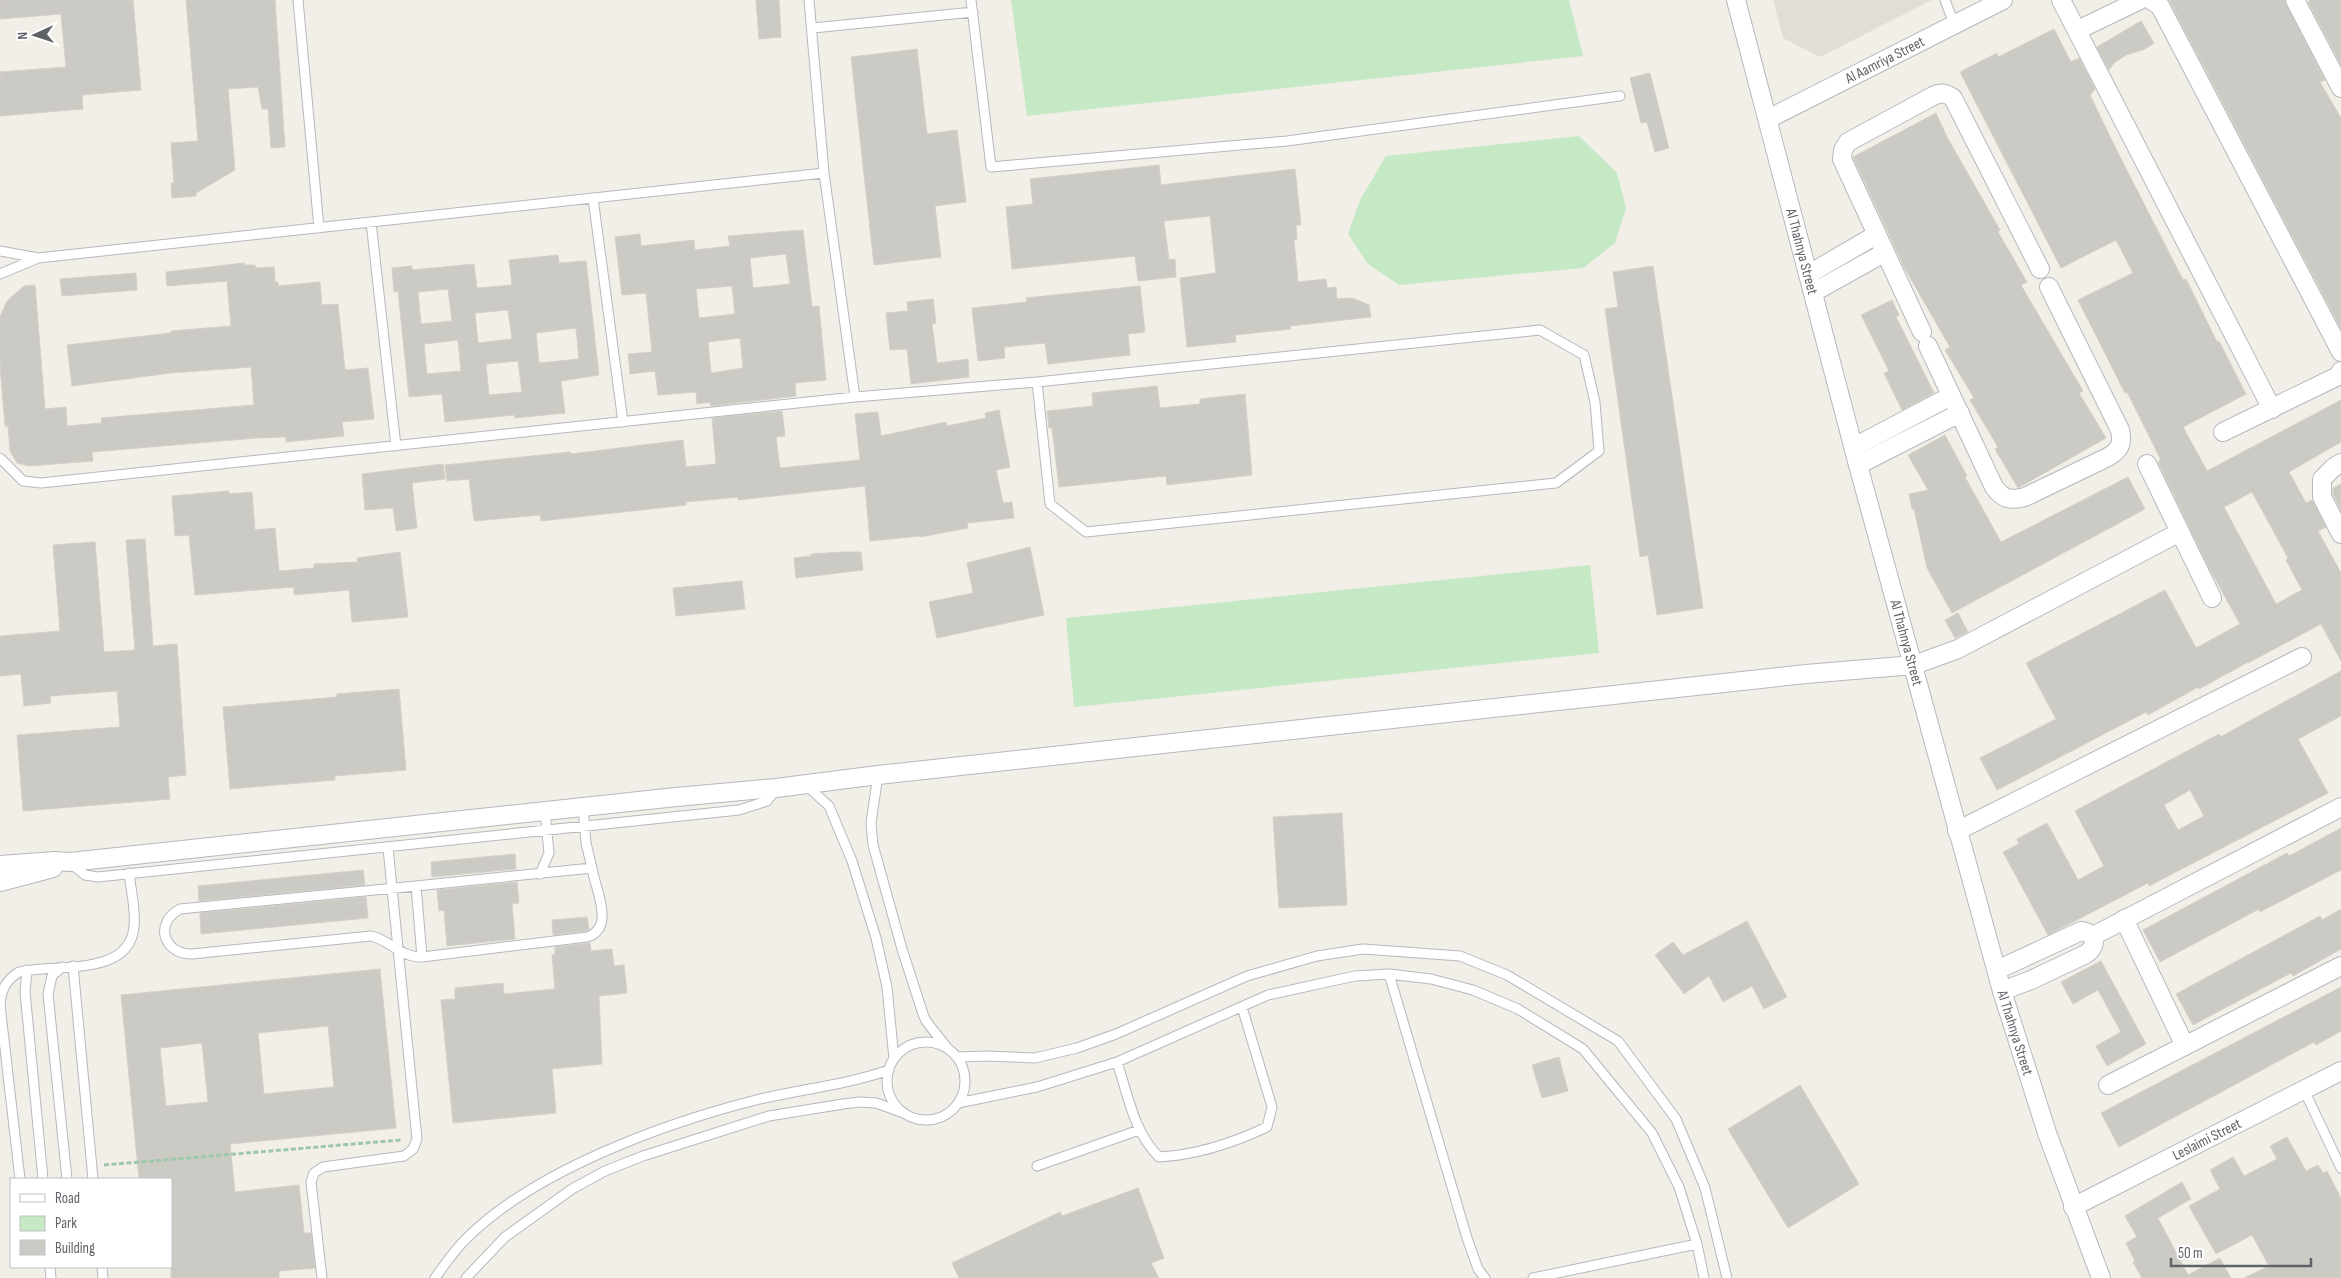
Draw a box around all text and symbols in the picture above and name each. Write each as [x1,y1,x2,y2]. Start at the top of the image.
north arrow [10,10,60,60]
text: N [14,31,31,40]
street label: Al Aamriya Street [1841,32,1928,88]
street label: Al Thahnya Street [1781,205,1822,297]
street label: Al Thahnya Street [1886,597,1928,688]
street label: Al Thahnya Street [1993,987,2038,1078]
street label: Leslaimi Street [2169,1114,2245,1164]
legend [10,1178,172,1268]
text: Road [55,1189,80,1208]
text: Park [55,1214,77,1233]
scale bar [2171,1236,2311,1268]
text: Building [55,1239,95,1258]
text: 50 m [2178,1244,2203,1263]

